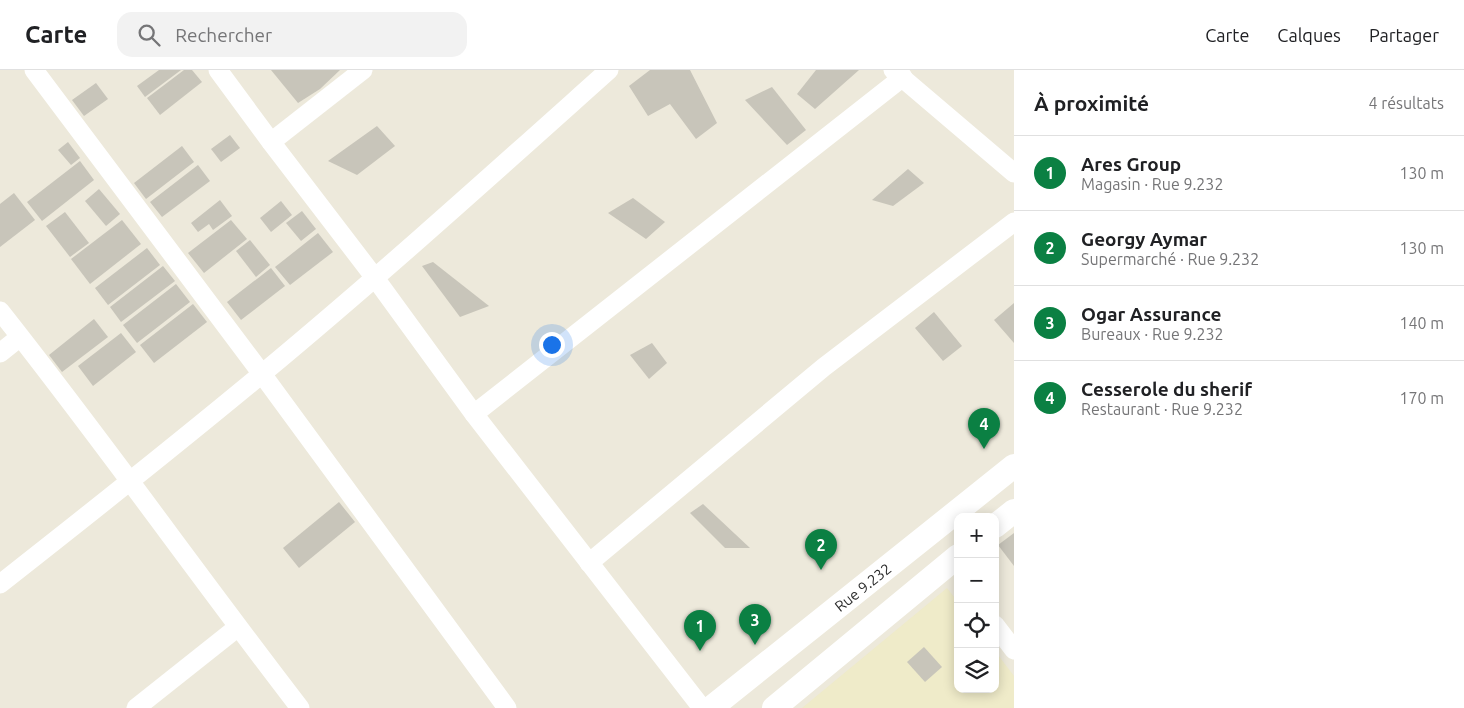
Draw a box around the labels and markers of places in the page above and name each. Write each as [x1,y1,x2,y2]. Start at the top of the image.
pin: 4 [968,408,1000,449]
pin: 2 [805,529,837,570]
pin: 3 [739,604,771,645]
pin: 1 [684,610,716,651]

